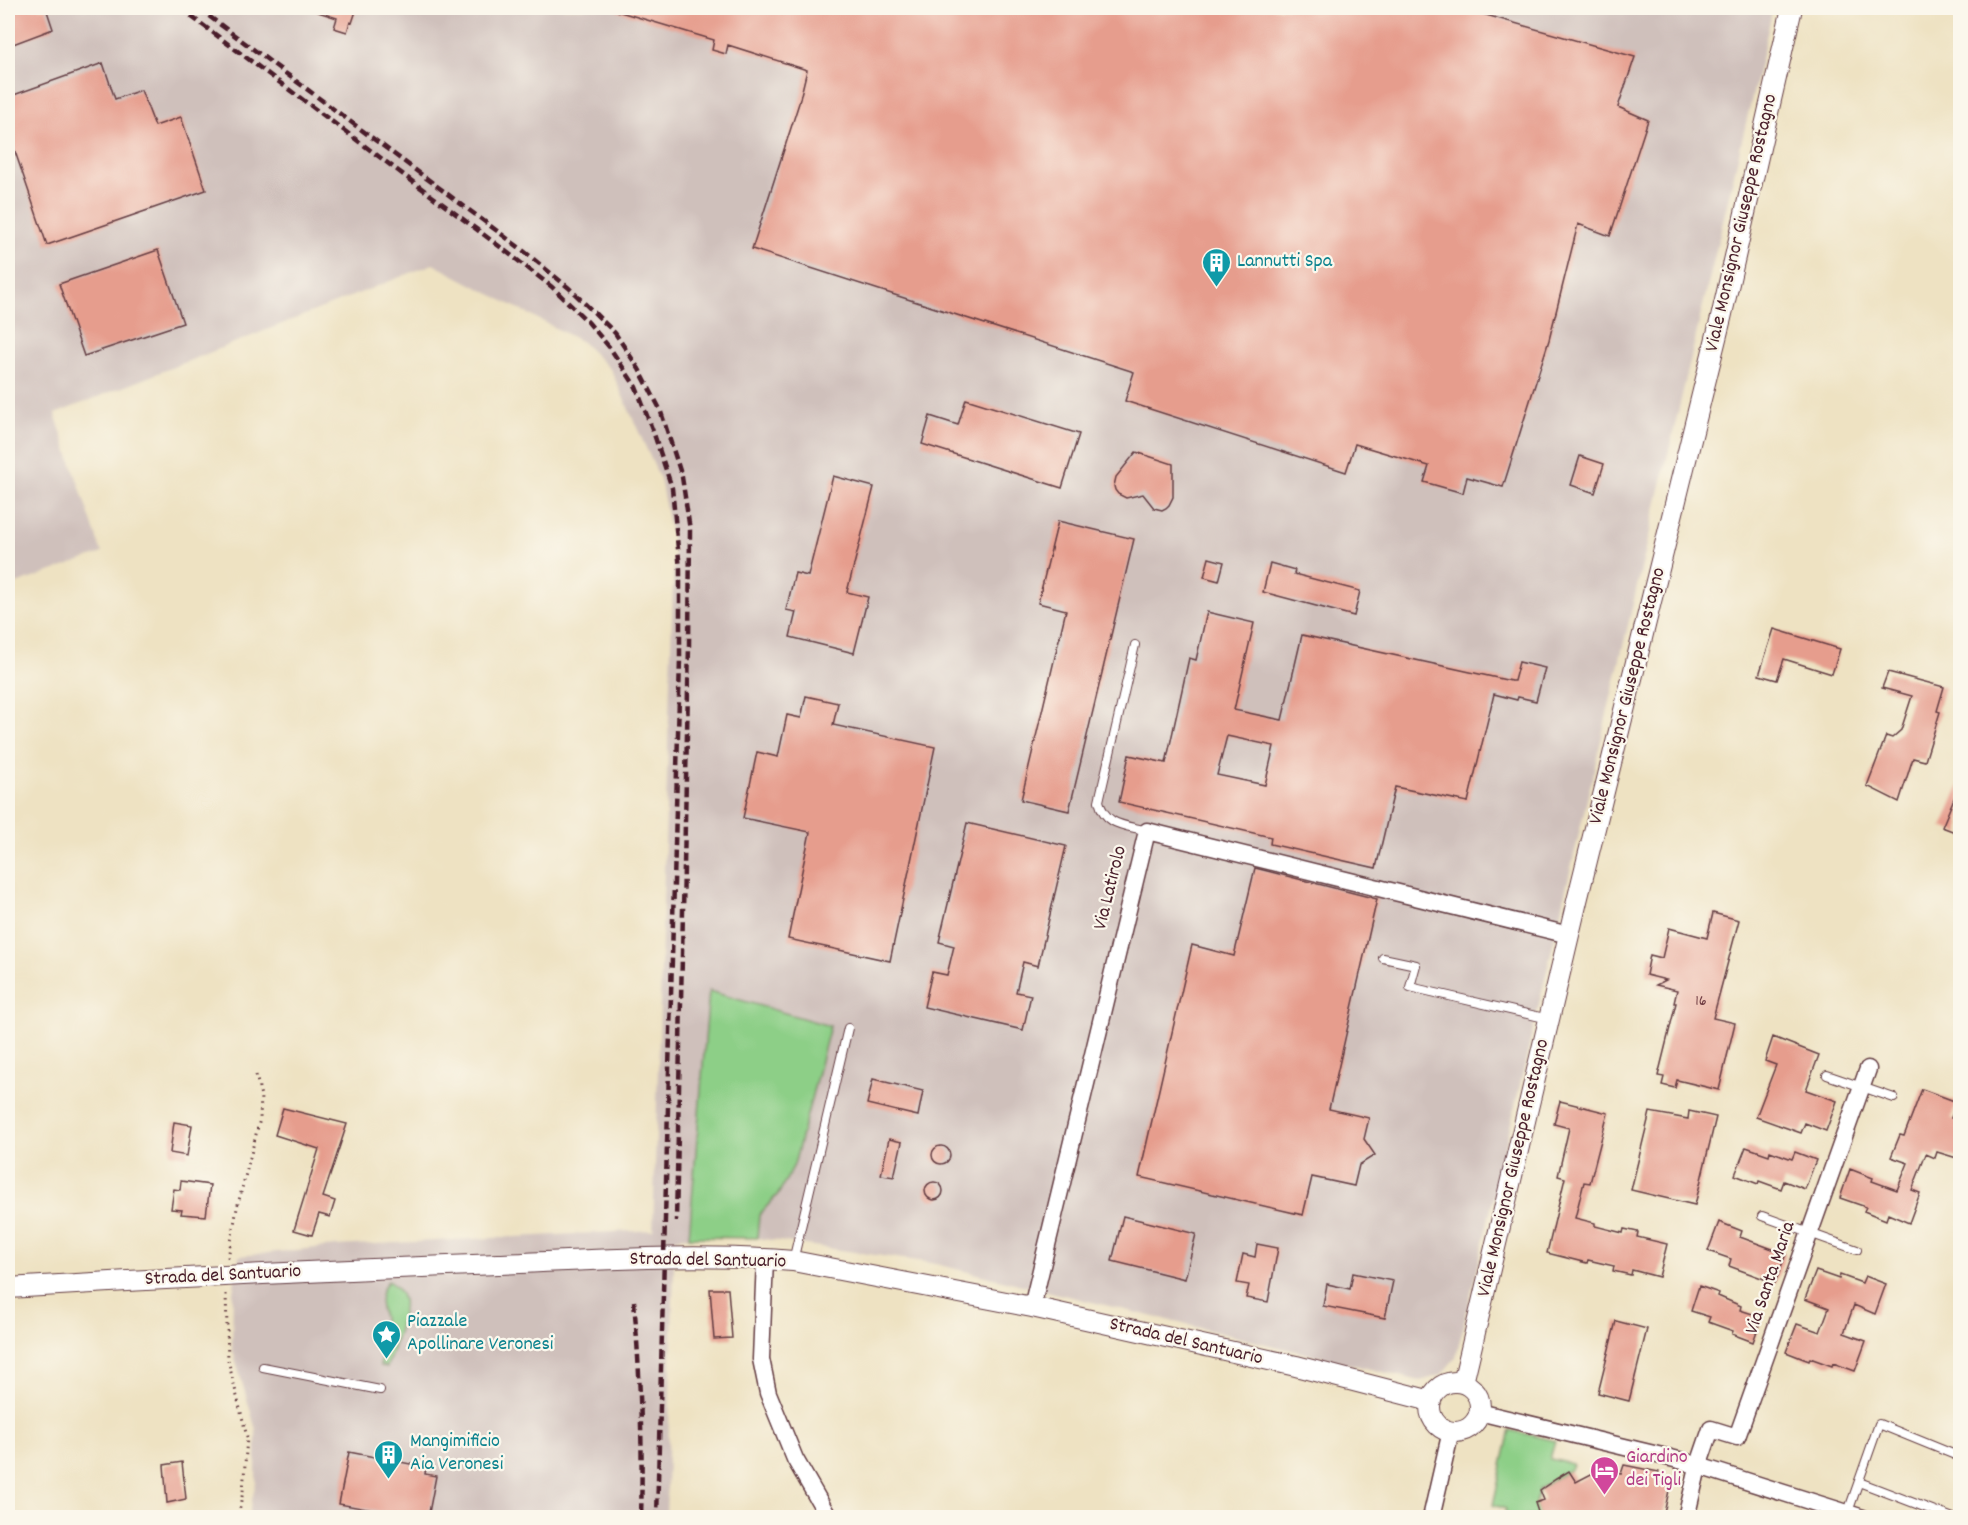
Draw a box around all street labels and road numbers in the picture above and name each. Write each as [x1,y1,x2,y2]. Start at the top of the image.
street label: Viale Monsignor Giuseppe Rostagno [1699,91,1785,355]
street label: Viale Monsignor Giuseppe Rostagno [1583,565,1674,827]
street label: Via Latirolo [1087,843,1135,933]
street label: Viale Monsignor Giuseppe Rostagno [1471,1036,1557,1300]
street label: Via Santa Maria [1739,1217,1804,1338]
street label: Strada del Santuario [629,1246,787,1276]
street label: Strada del Santuario [144,1258,302,1294]
street label: Strada del Santuario [1107,1311,1266,1373]

